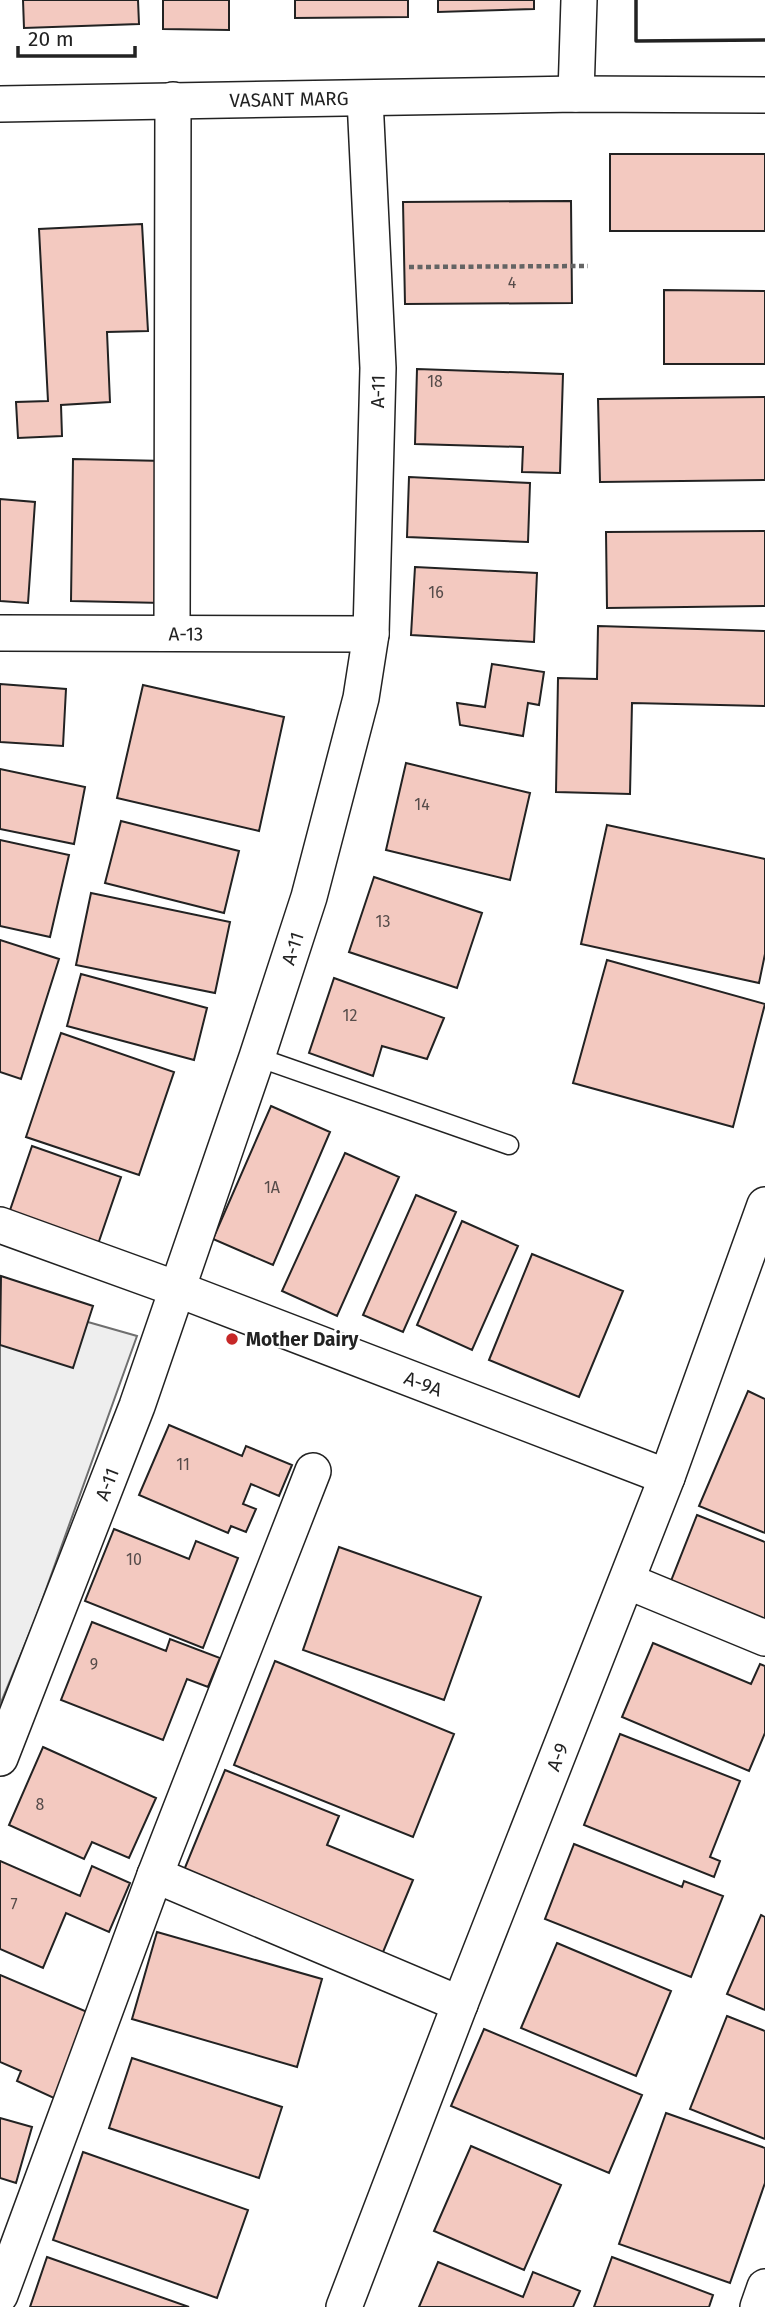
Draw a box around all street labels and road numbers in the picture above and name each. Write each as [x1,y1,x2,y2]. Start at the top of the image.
street label: VASANT MARG [229,86,349,112]
street label: A-11 [365,375,389,408]
street label: A-13 [169,622,203,645]
street label: A-11 [276,929,308,968]
street label: A-9A [401,1366,446,1401]
street label: A-11 [90,1464,123,1504]
street label: A-9 [541,1740,573,1774]

